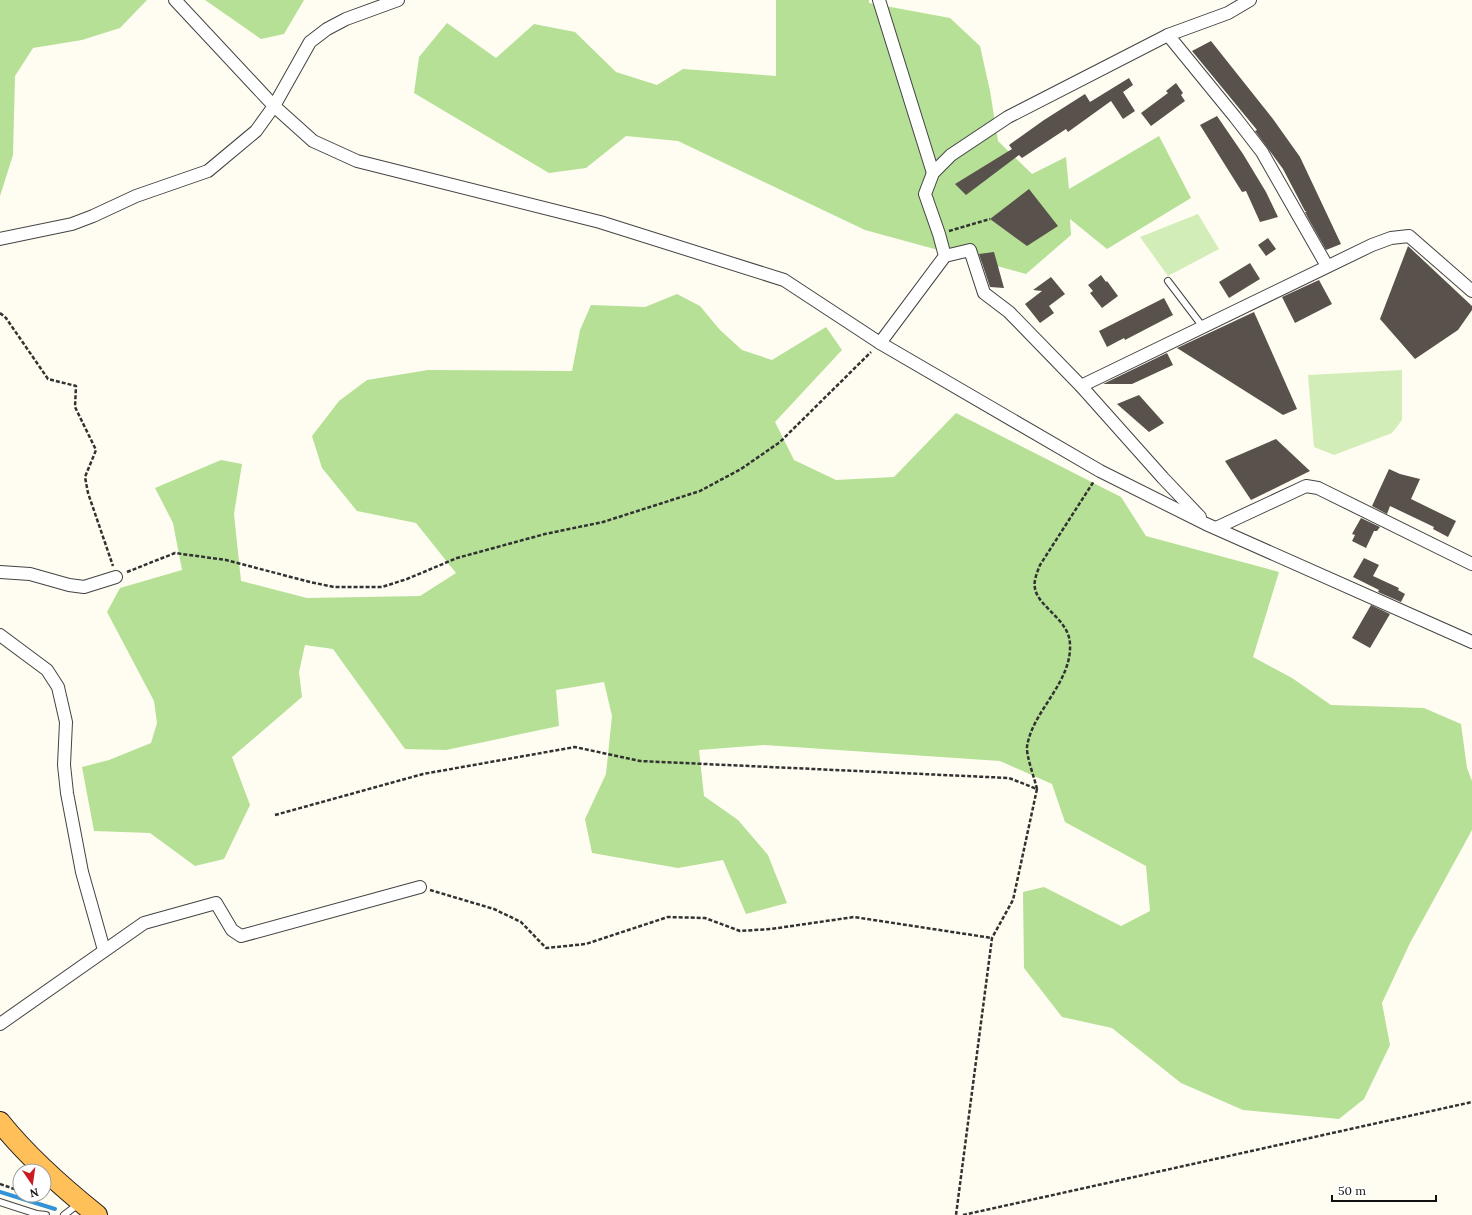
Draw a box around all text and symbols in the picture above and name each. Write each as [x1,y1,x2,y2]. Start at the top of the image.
north arrow [12,1163,52,1203]
scale bar [1332,1177,1436,1203]
text: 50 m [1338,1183,1366,1198]
text: N [28,1185,40,1201]

